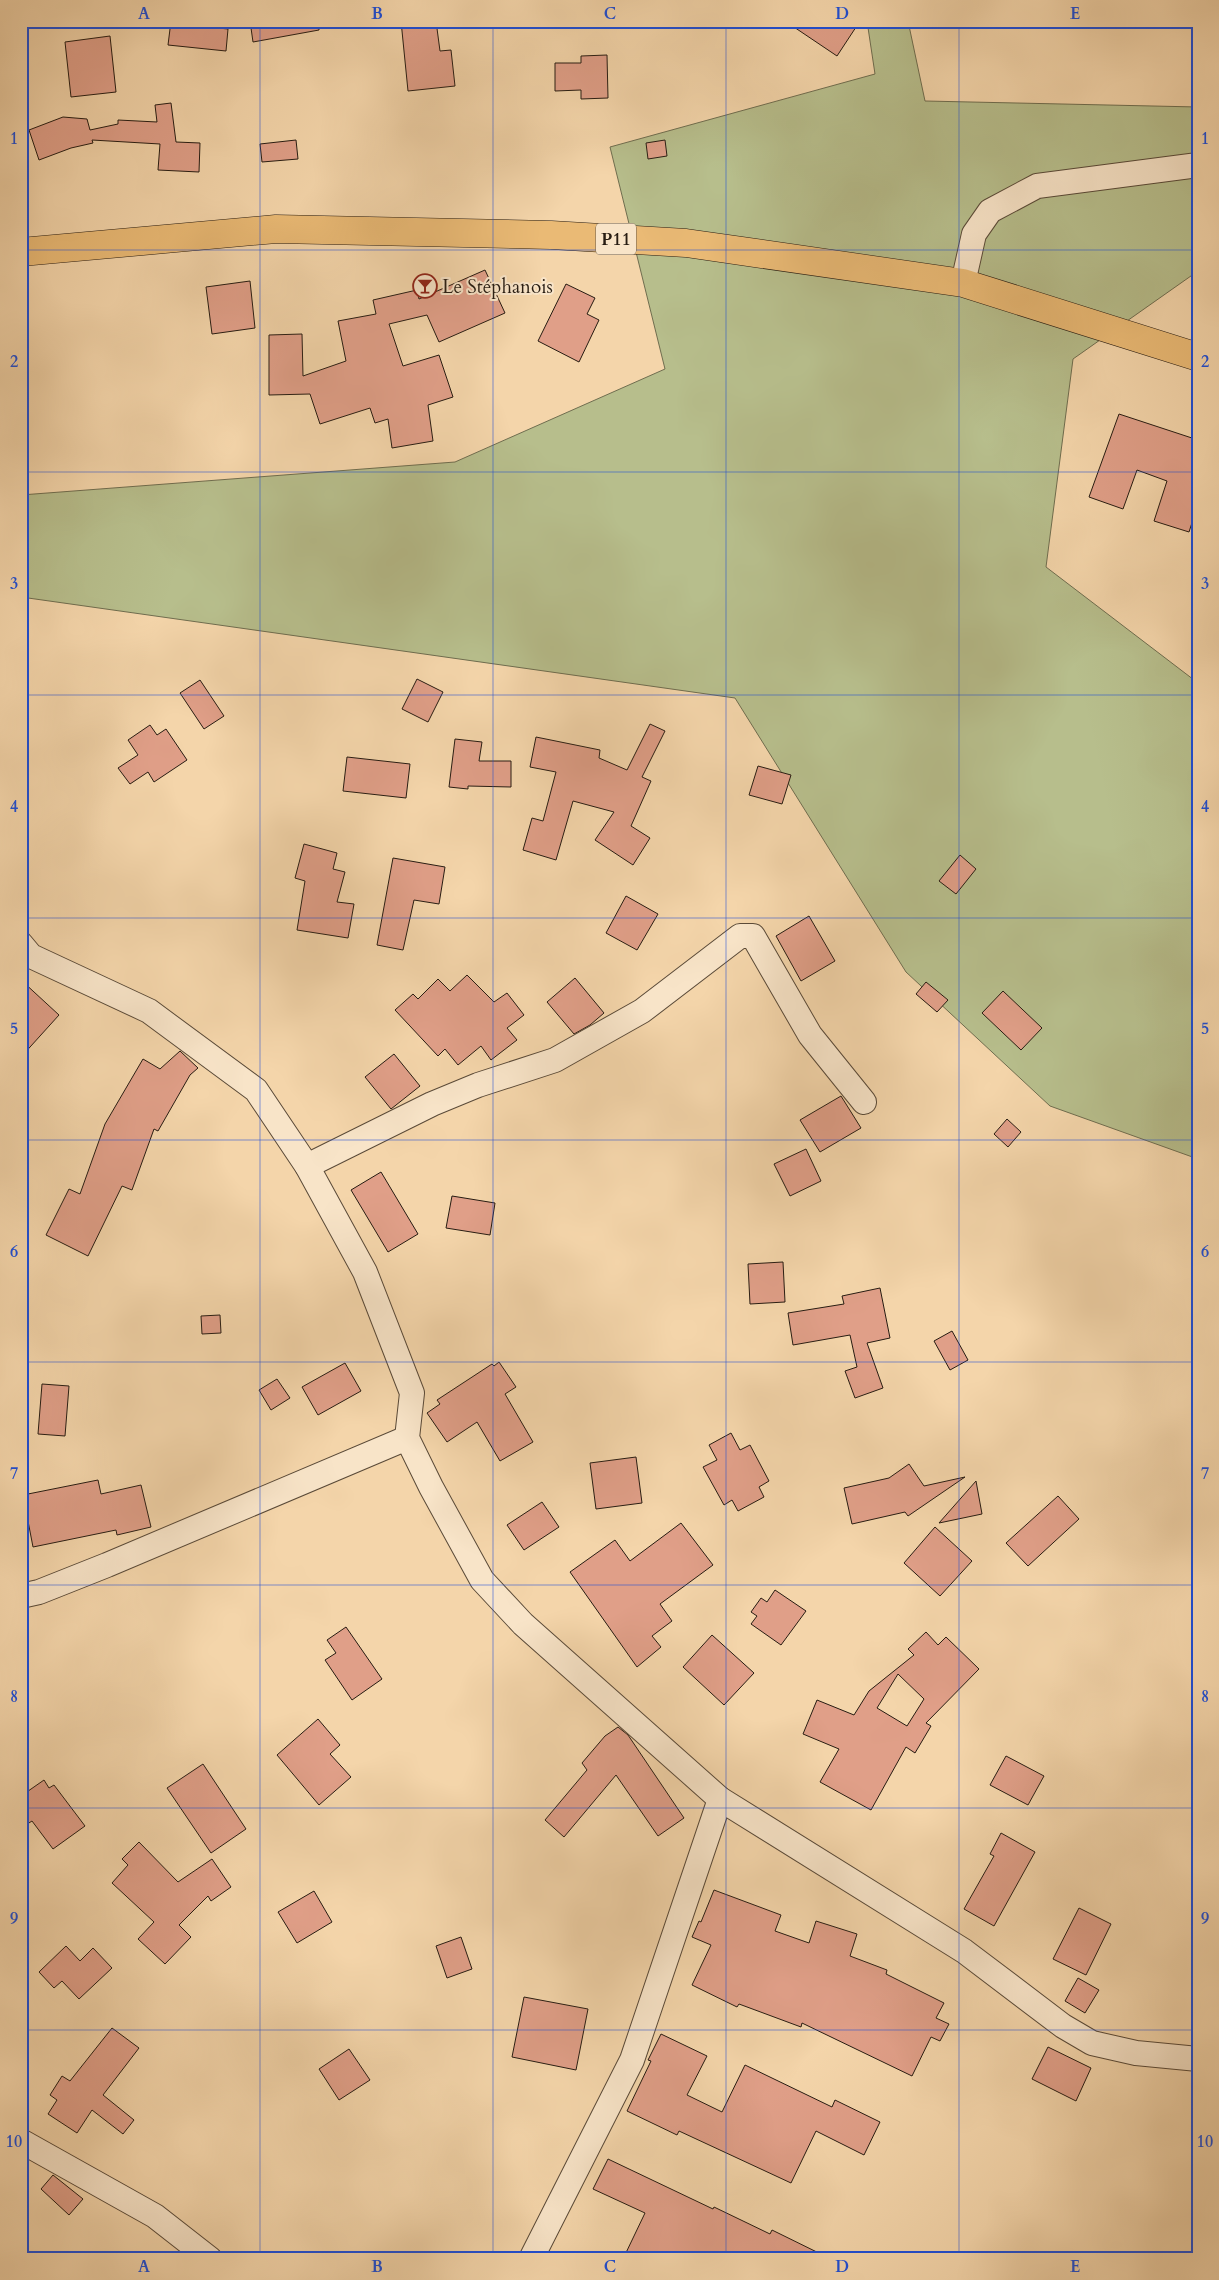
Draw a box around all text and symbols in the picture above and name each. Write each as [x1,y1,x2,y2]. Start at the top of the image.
text: A [138,3,150,25]
text: B [371,3,383,25]
text: C [604,3,616,25]
text: D [835,3,849,25]
text: E [1070,3,1080,25]
text: 1 [10,128,18,150]
text: 1 [1201,128,1209,150]
road number: P11 [596,223,636,254]
bar icon: Le Stéphanois [412,273,438,299]
place label: Le Stéphanois [442,274,553,300]
text: 2 [10,351,18,373]
text: 2 [1201,351,1209,373]
text: 3 [10,573,18,595]
text: 3 [1201,573,1209,595]
text: 4 [10,796,18,818]
text: 4 [1201,796,1209,818]
text: 5 [10,1018,18,1040]
text: 5 [1201,1018,1209,1040]
text: 6 [10,1241,18,1263]
text: 6 [1201,1241,1209,1263]
text: 7 [10,1463,18,1485]
text: 7 [1201,1463,1209,1485]
text: 8 [10,1686,18,1708]
text: 8 [1201,1686,1209,1708]
text: 9 [10,1908,18,1930]
text: 9 [1201,1908,1209,1930]
text: 10 [6,2131,22,2153]
text: 10 [1197,2131,1213,2153]
text: A [138,2256,150,2278]
text: B [371,2256,383,2278]
text: C [604,2256,616,2278]
text: D [835,2256,849,2278]
text: E [1070,2256,1080,2278]

